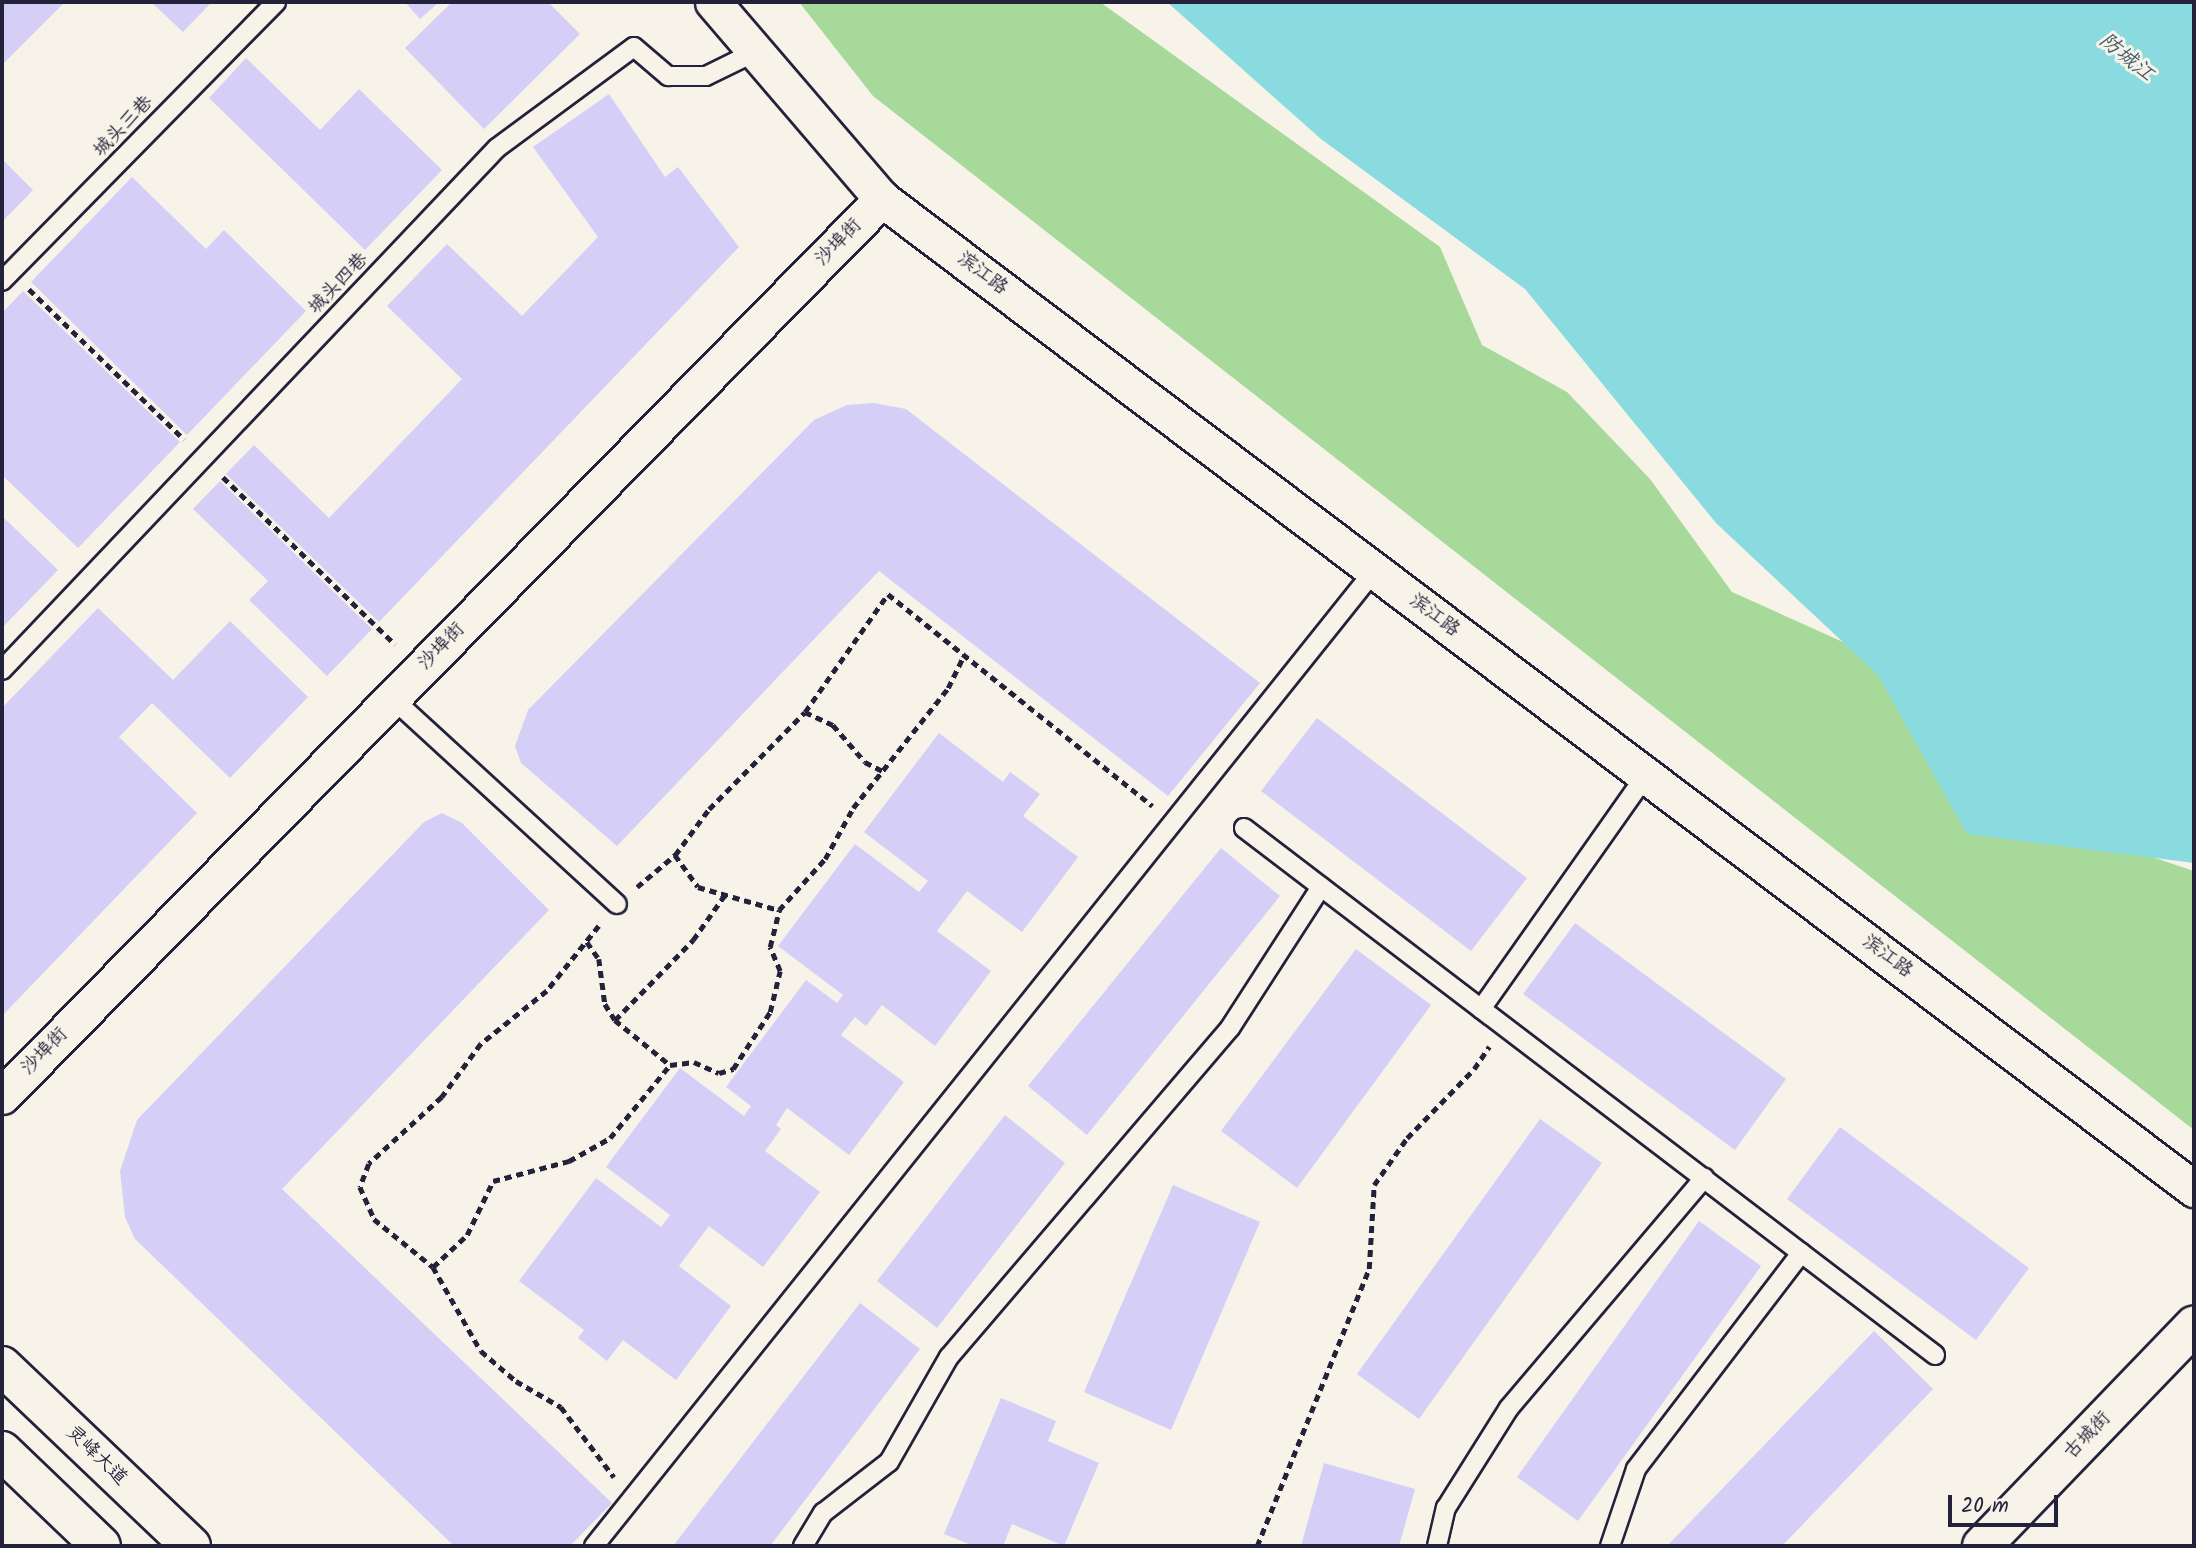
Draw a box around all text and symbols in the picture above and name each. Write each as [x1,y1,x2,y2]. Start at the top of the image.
water label: 防城江 [2094,28,2158,88]
street label: 城头三巷 [89,92,159,162]
street label: 沙埠街 [811,215,867,271]
street label: 滨江路 [952,248,1012,300]
street label: 城头四巷 [304,249,374,319]
street label: 滨江路 [1404,590,1464,642]
street label: 沙埠街 [414,619,470,675]
street label: 滨江路 [1857,931,1917,983]
street label: 沙埠街 [17,1024,73,1080]
street label: 古城街 [2060,1408,2116,1464]
street label: 灵峰大道 [61,1421,131,1491]
scale bar [1951,1482,2061,1526]
text: 20 m [1961,1490,2009,1523]

